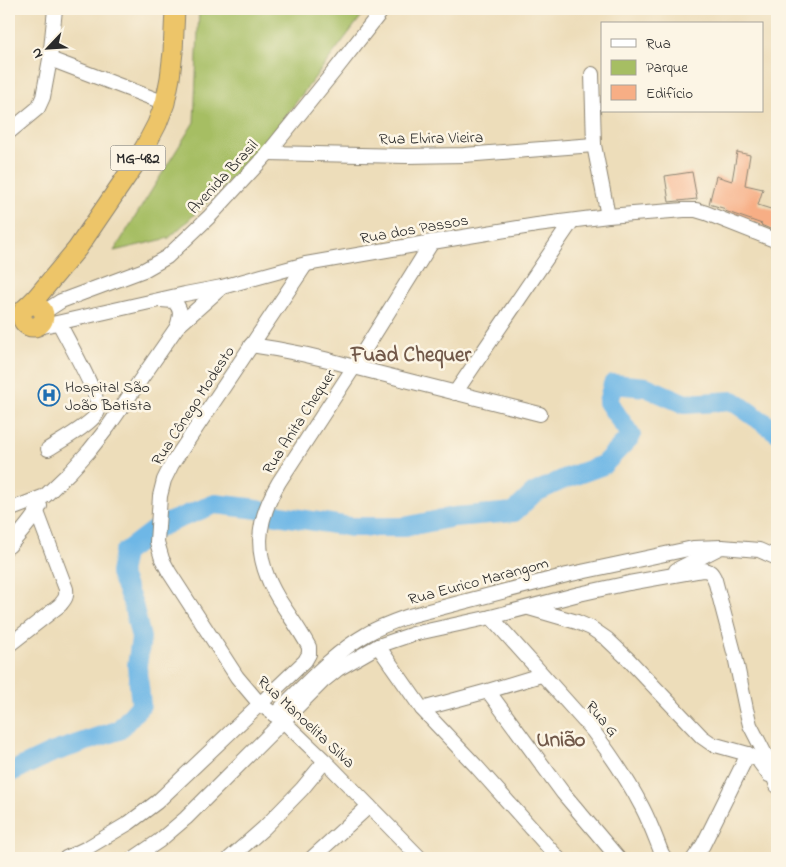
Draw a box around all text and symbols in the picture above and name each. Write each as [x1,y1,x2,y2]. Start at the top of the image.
north arrow [22,22,72,72]
legend [601,22,764,112]
text: Rua [646,33,671,55]
text: N [26,44,49,62]
text: Parque [646,57,688,79]
text: Edifício [646,83,693,105]
street label: Rua Elvira Vieira [379,126,483,152]
street label: Avenida Brasil [183,135,265,220]
road number: MG-482 [110,146,166,170]
street label: Rua dos Passos [358,209,470,251]
district label: Fuad Chequer [350,341,471,371]
street label: Rua Cônego Modesto [146,342,241,471]
street label: Rua Anita Chequer [257,365,343,479]
place label: Hospital São João Batista [65,376,151,418]
hospital icon: Hospital São João Batista [37,383,61,407]
street label: Rua Eurico Marangom [406,552,551,612]
street label: Rua Manoelita Silva [251,671,360,774]
street label: Rua G [579,696,624,743]
district label: União [537,726,586,756]

